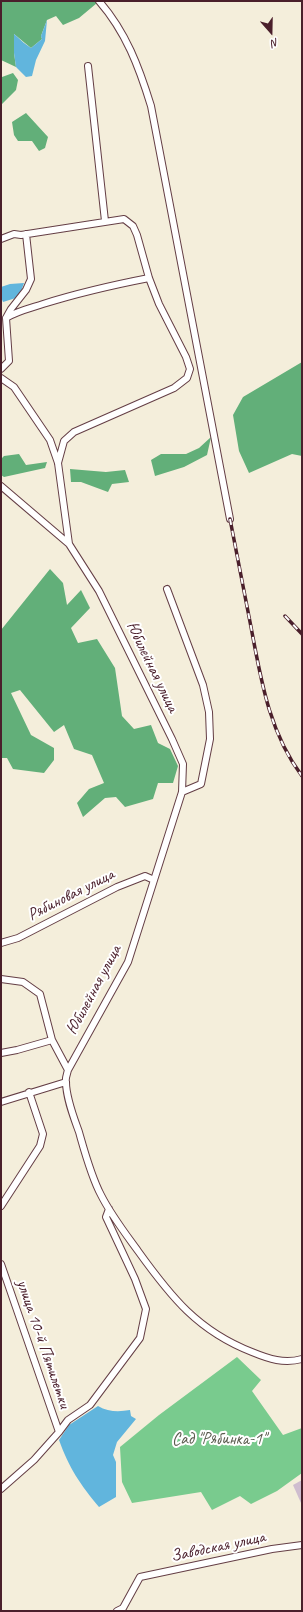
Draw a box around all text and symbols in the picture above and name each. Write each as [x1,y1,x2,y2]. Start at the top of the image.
north arrow [251,12,291,52]
text: N [270,36,281,51]
street label: Юбилейная улица [121,618,183,716]
street label: Рябиновая улица [24,864,118,926]
street label: Юбилейная улица [62,942,126,1038]
street label: улица 10-й Пятилетки [11,1277,75,1411]
park label: Сад "Рябинка-1" [172,1430,266,1450]
street label: Заводская улица [169,1527,267,1567]

